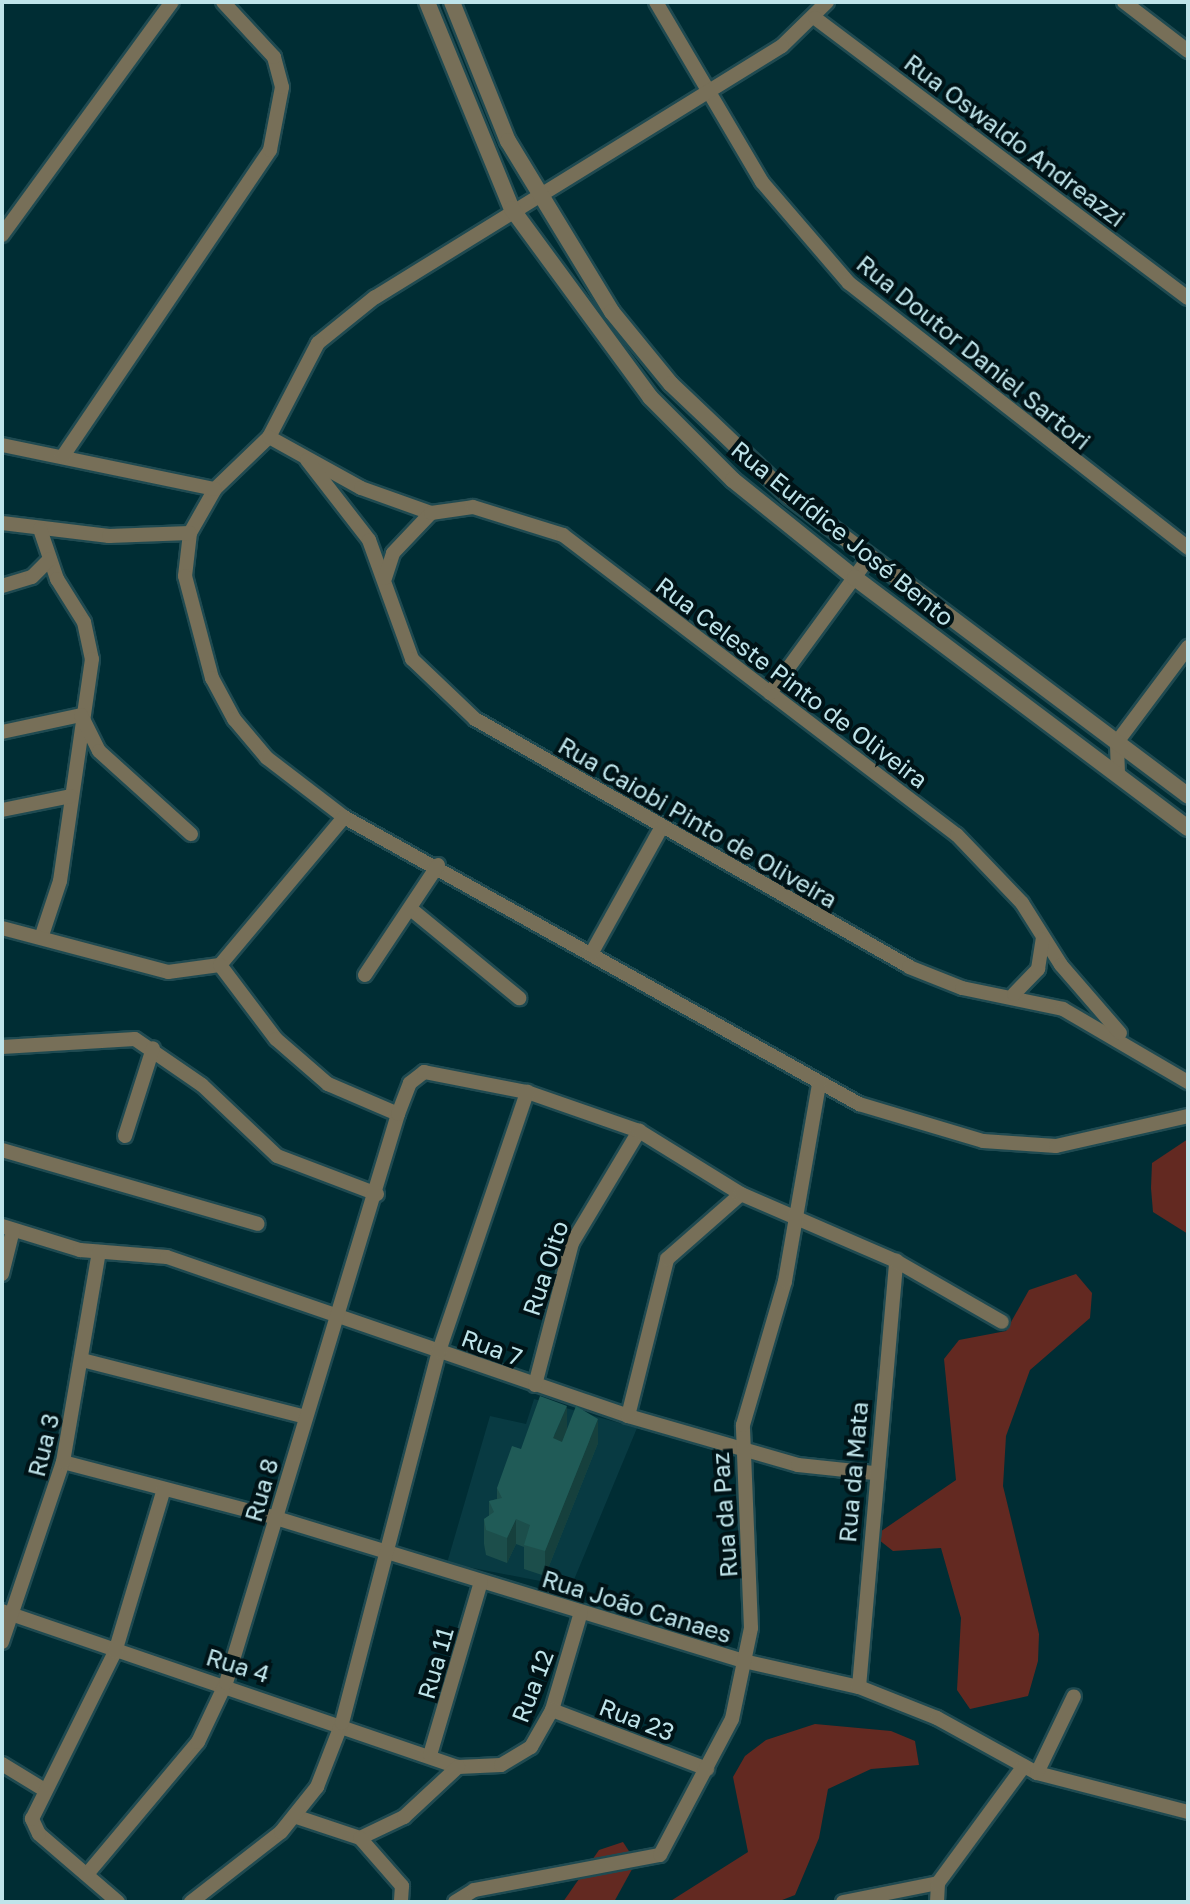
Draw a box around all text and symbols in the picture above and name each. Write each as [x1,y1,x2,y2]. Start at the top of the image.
street label: Rua Oswaldo Andreazzi [899,48,1131,232]
street label: Rua Doutor Daniel Sartori [851,249,1097,455]
street label: Rua Eurídice José Bento [726,434,960,632]
street label: Rua Celeste Pinto de Oliveira [650,570,934,794]
street label: Rua Caiobi Pinto de Oliveira [554,730,842,914]
street label: Rua Oito [516,1217,574,1319]
street label: Rua 7 [458,1323,526,1371]
street label: Rua da Mata [832,1400,874,1544]
street label: Rua 3 [21,1410,65,1480]
street label: Rua da Paz [705,1451,743,1579]
street label: Rua 8 [238,1455,284,1525]
street label: Rua João Canaes [539,1564,735,1648]
street label: Rua 11 [411,1624,459,1702]
street label: Rua 4 [203,1642,273,1688]
street label: Rua 12 [505,1646,559,1726]
street label: Rua 23 [595,1692,679,1746]

